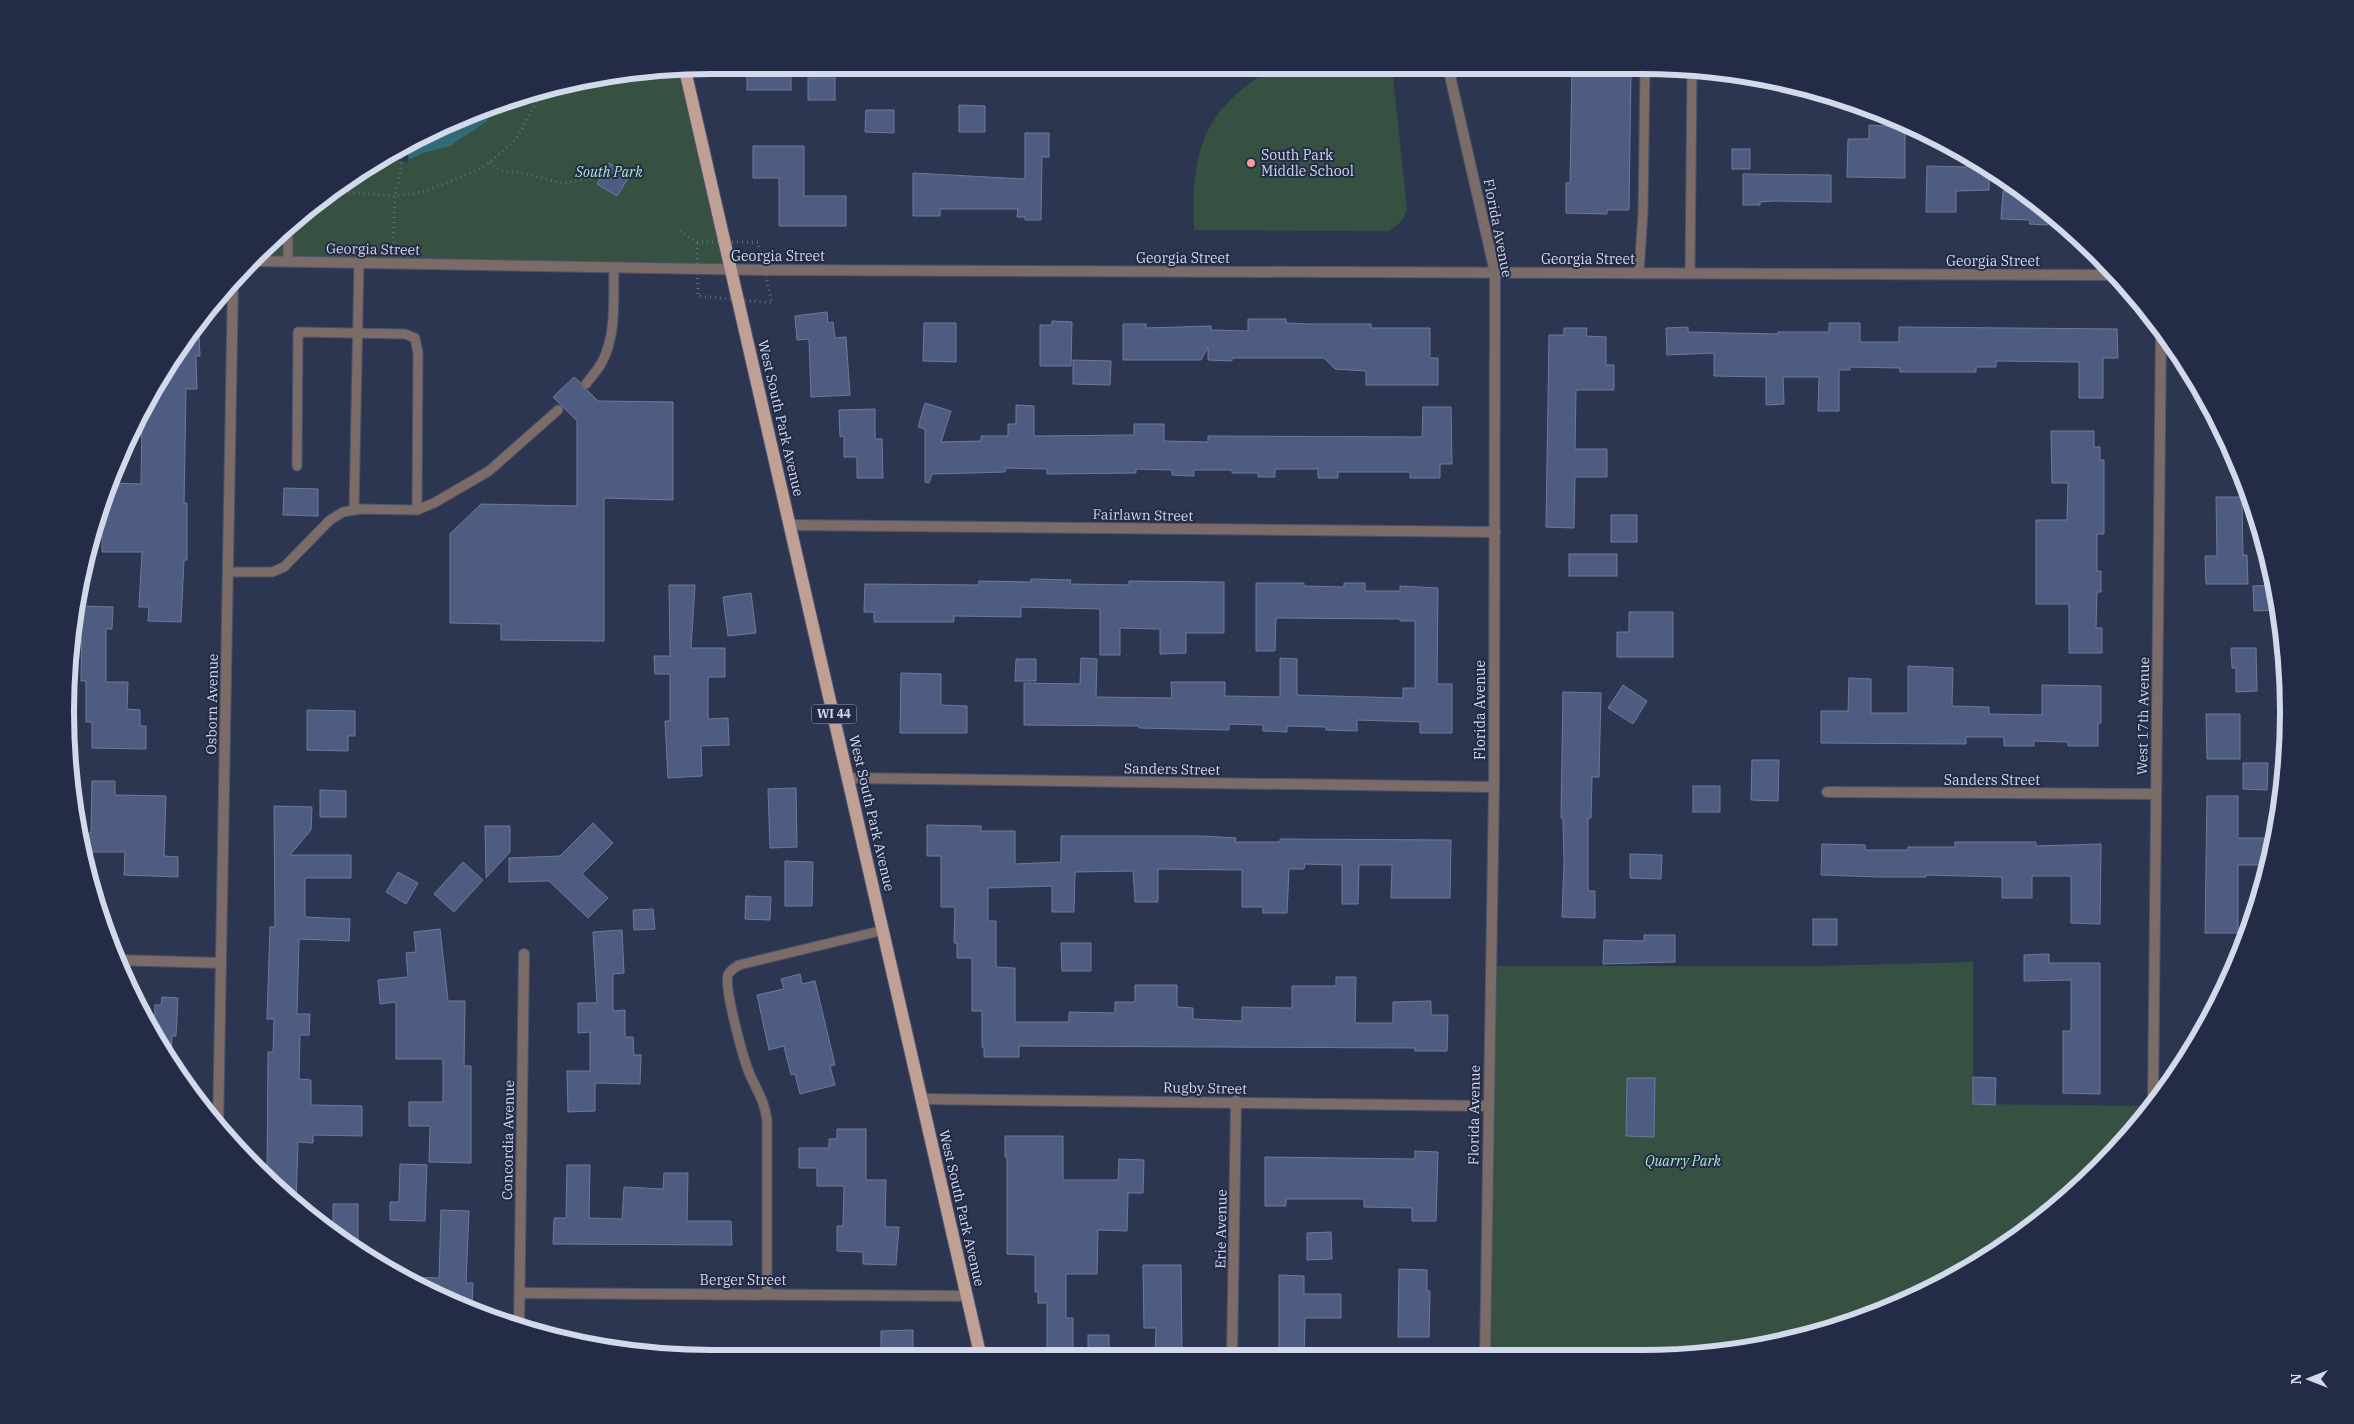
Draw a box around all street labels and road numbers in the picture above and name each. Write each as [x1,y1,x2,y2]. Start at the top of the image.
street label: Florida Avenue [1480,177,1516,279]
street label: Georgia Street [326,239,420,259]
street label: Georgia Street [731,247,825,265]
street label: Georgia Street [1136,249,1230,267]
street label: Georgia Street [1541,250,1635,268]
street label: Georgia Street [1946,252,2040,270]
street label: West South Park Avenue [754,338,808,498]
street label: Fairlawn Street [1093,505,1194,525]
street label: Osborn Avenue [202,653,222,755]
street label: West 17th Avenue [2133,657,2153,775]
street label: Florida Avenue [1471,660,1489,760]
road number: WI 44 [812,704,856,724]
street label: West South Park Avenue [845,733,899,893]
street label: Sanders Street [1124,759,1220,779]
street label: Sanders Street [1944,771,2040,789]
street label: Florida Avenue [1464,1065,1484,1165]
street label: Rugby Street [1163,1078,1247,1098]
street label: Concordia Avenue [498,1080,518,1200]
street label: West South Park Avenue [935,1128,989,1288]
street label: Erie Avenue [1211,1189,1231,1269]
street label: Berger Street [700,1271,787,1289]

